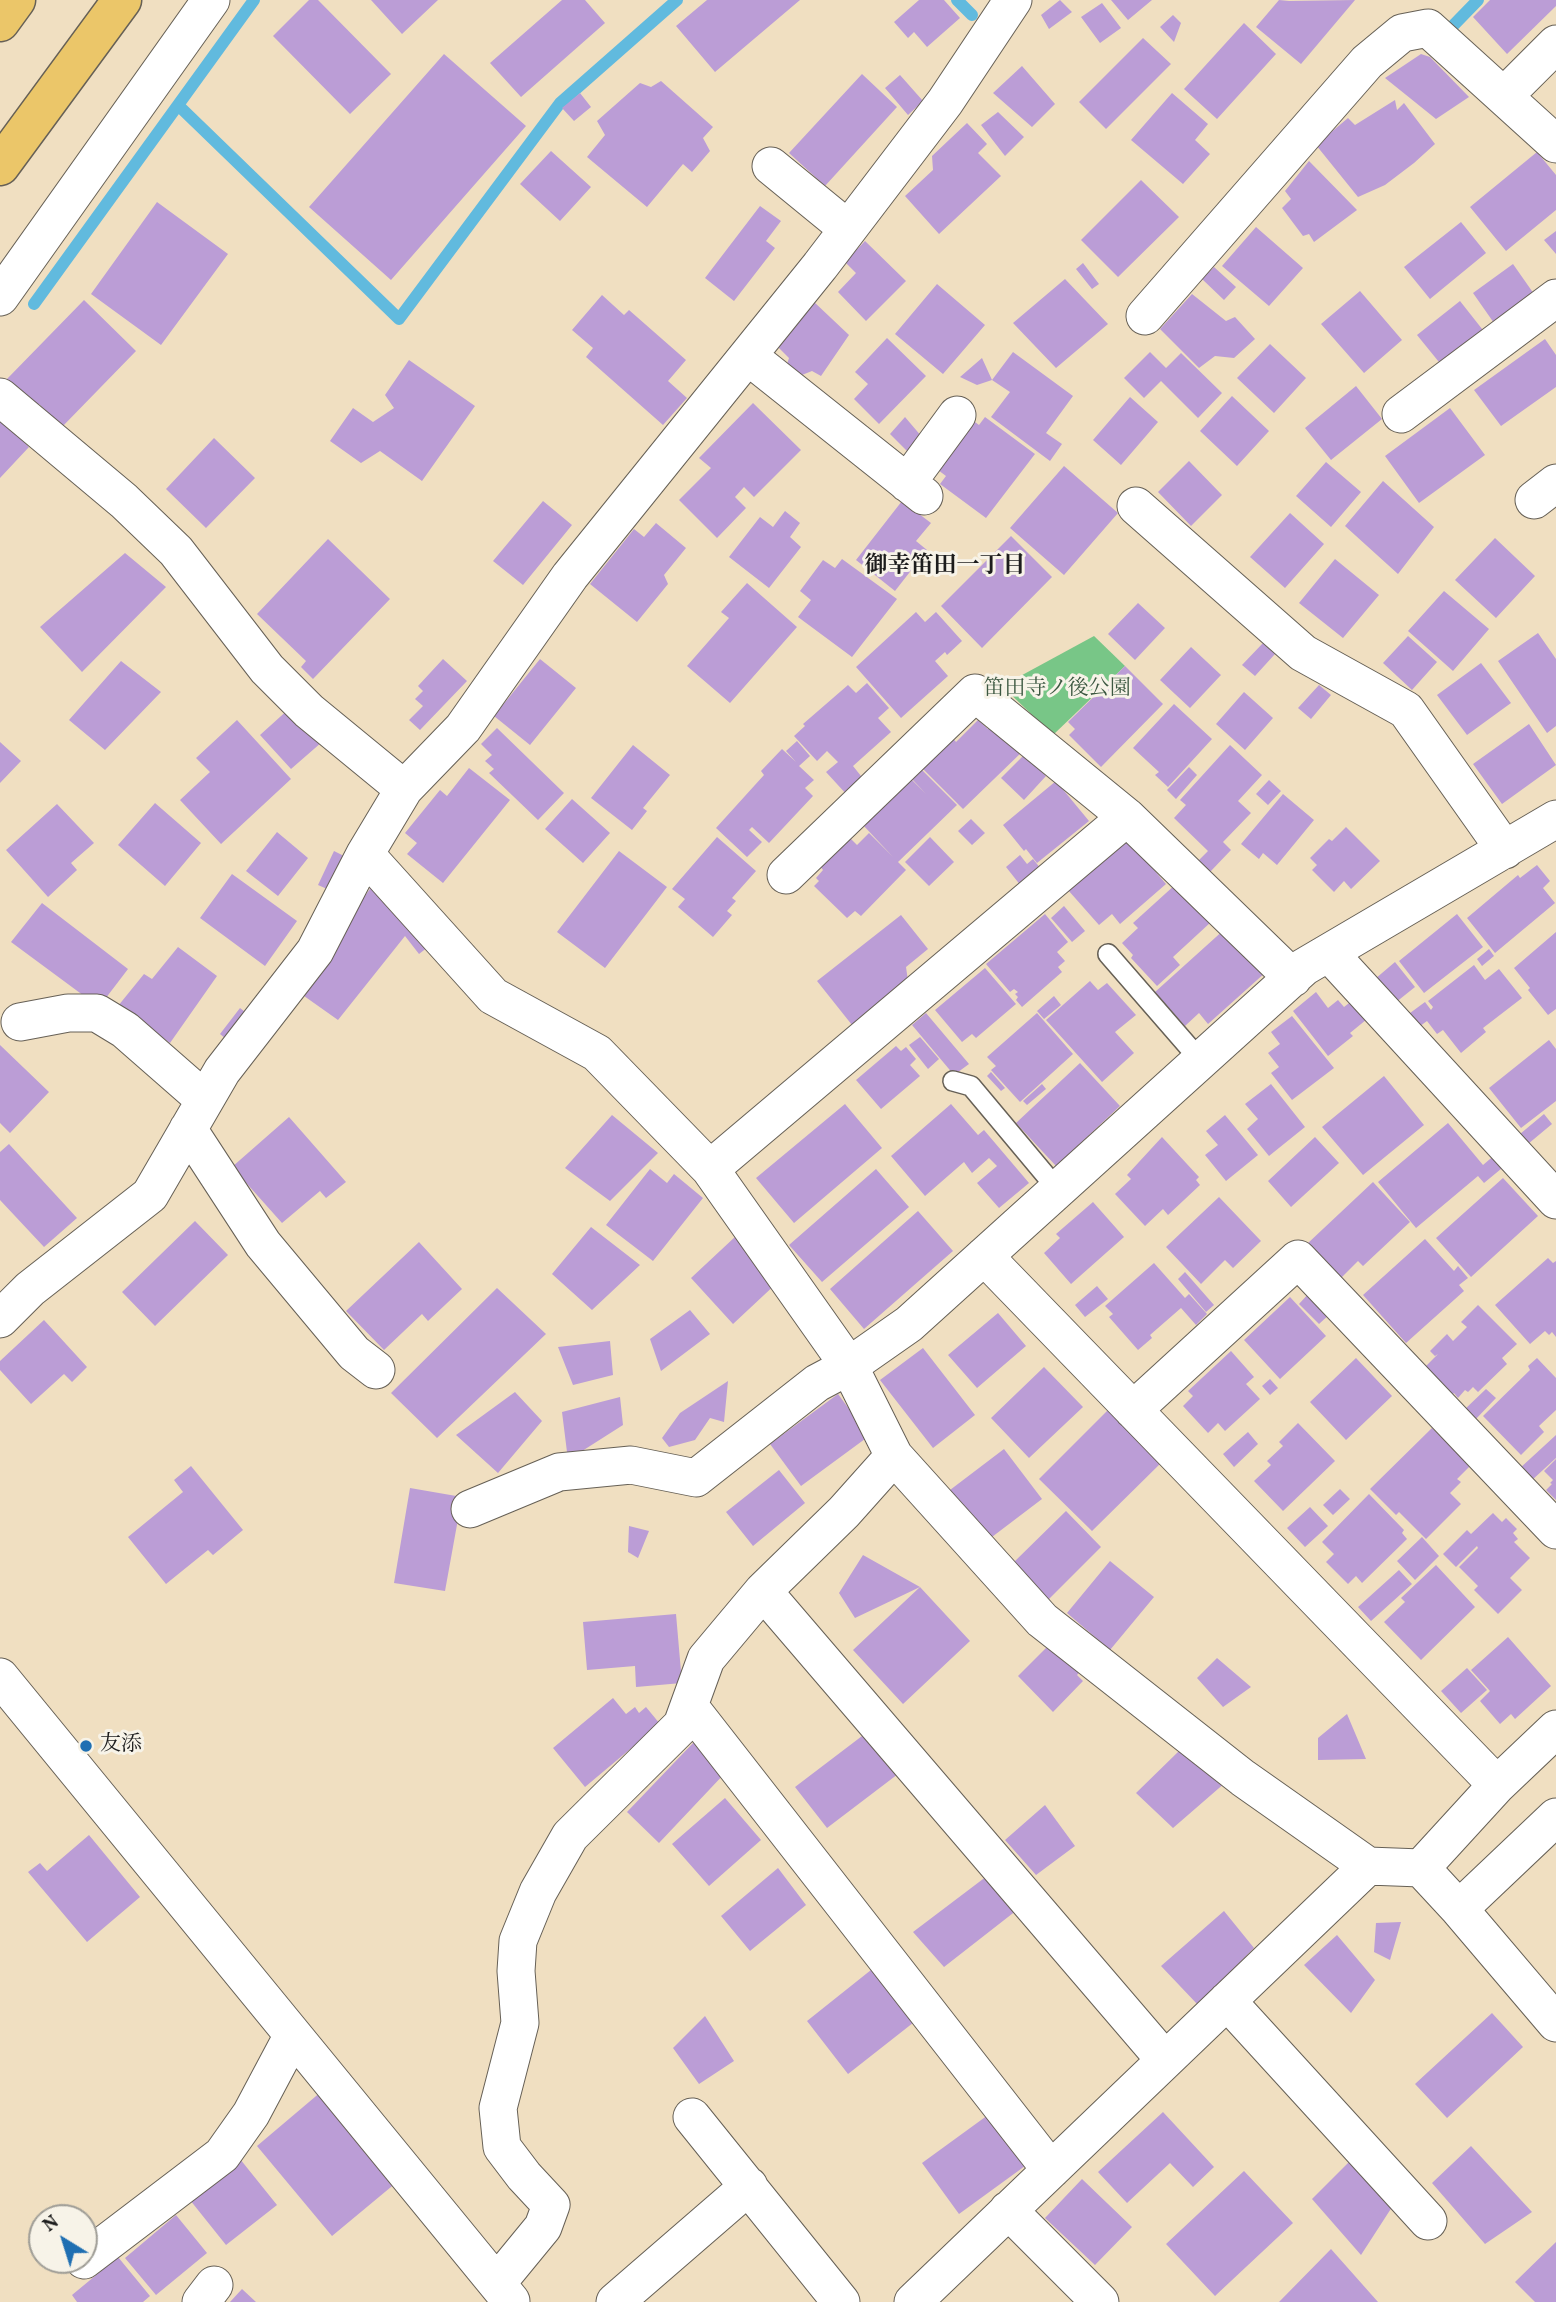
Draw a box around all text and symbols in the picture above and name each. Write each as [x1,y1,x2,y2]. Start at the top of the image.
district label: 御幸笛田一丁目 [865,554,1025,582]
park label: 笛田寺ノ後公園 [984,677,1130,703]
place label: 友添 [100,1733,142,1759]
marker: 友添 [78,1738,94,1754]
north arrow [28,2204,98,2274]
text: N [38,2210,65,2239]

